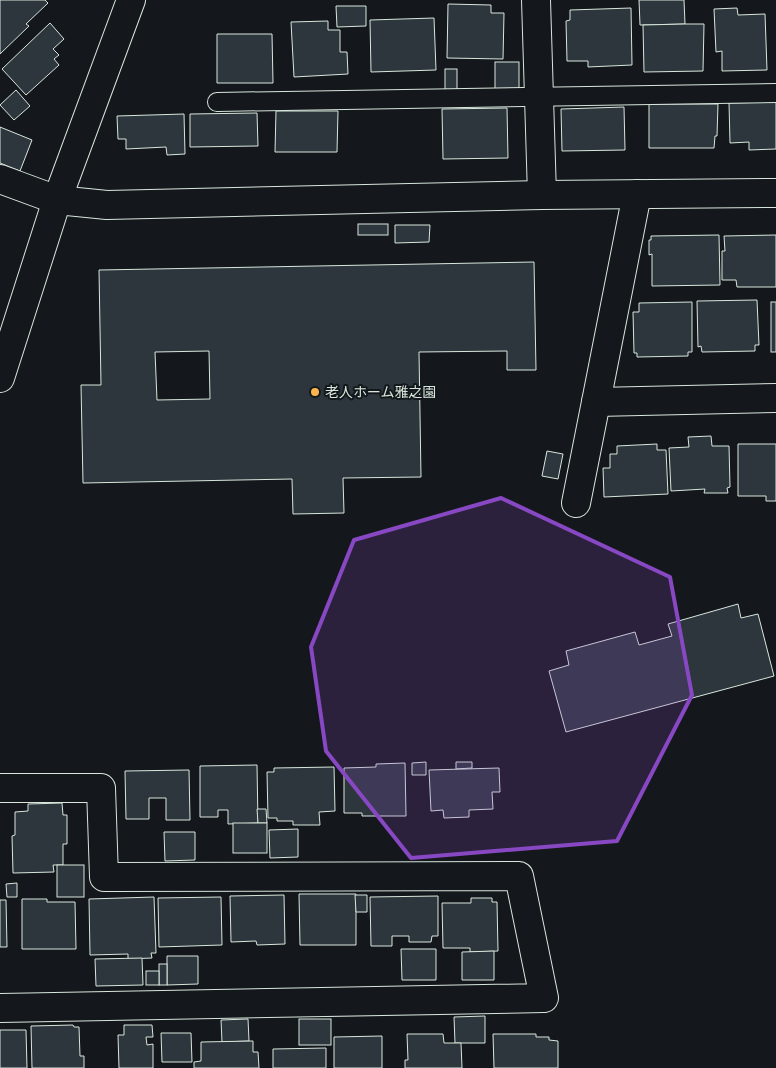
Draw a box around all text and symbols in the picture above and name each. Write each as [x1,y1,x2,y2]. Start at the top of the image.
place label: 老人ホーム雅之園 [325,384,437,401]
marker: 老人ホーム雅之園 [309,386,321,398]

